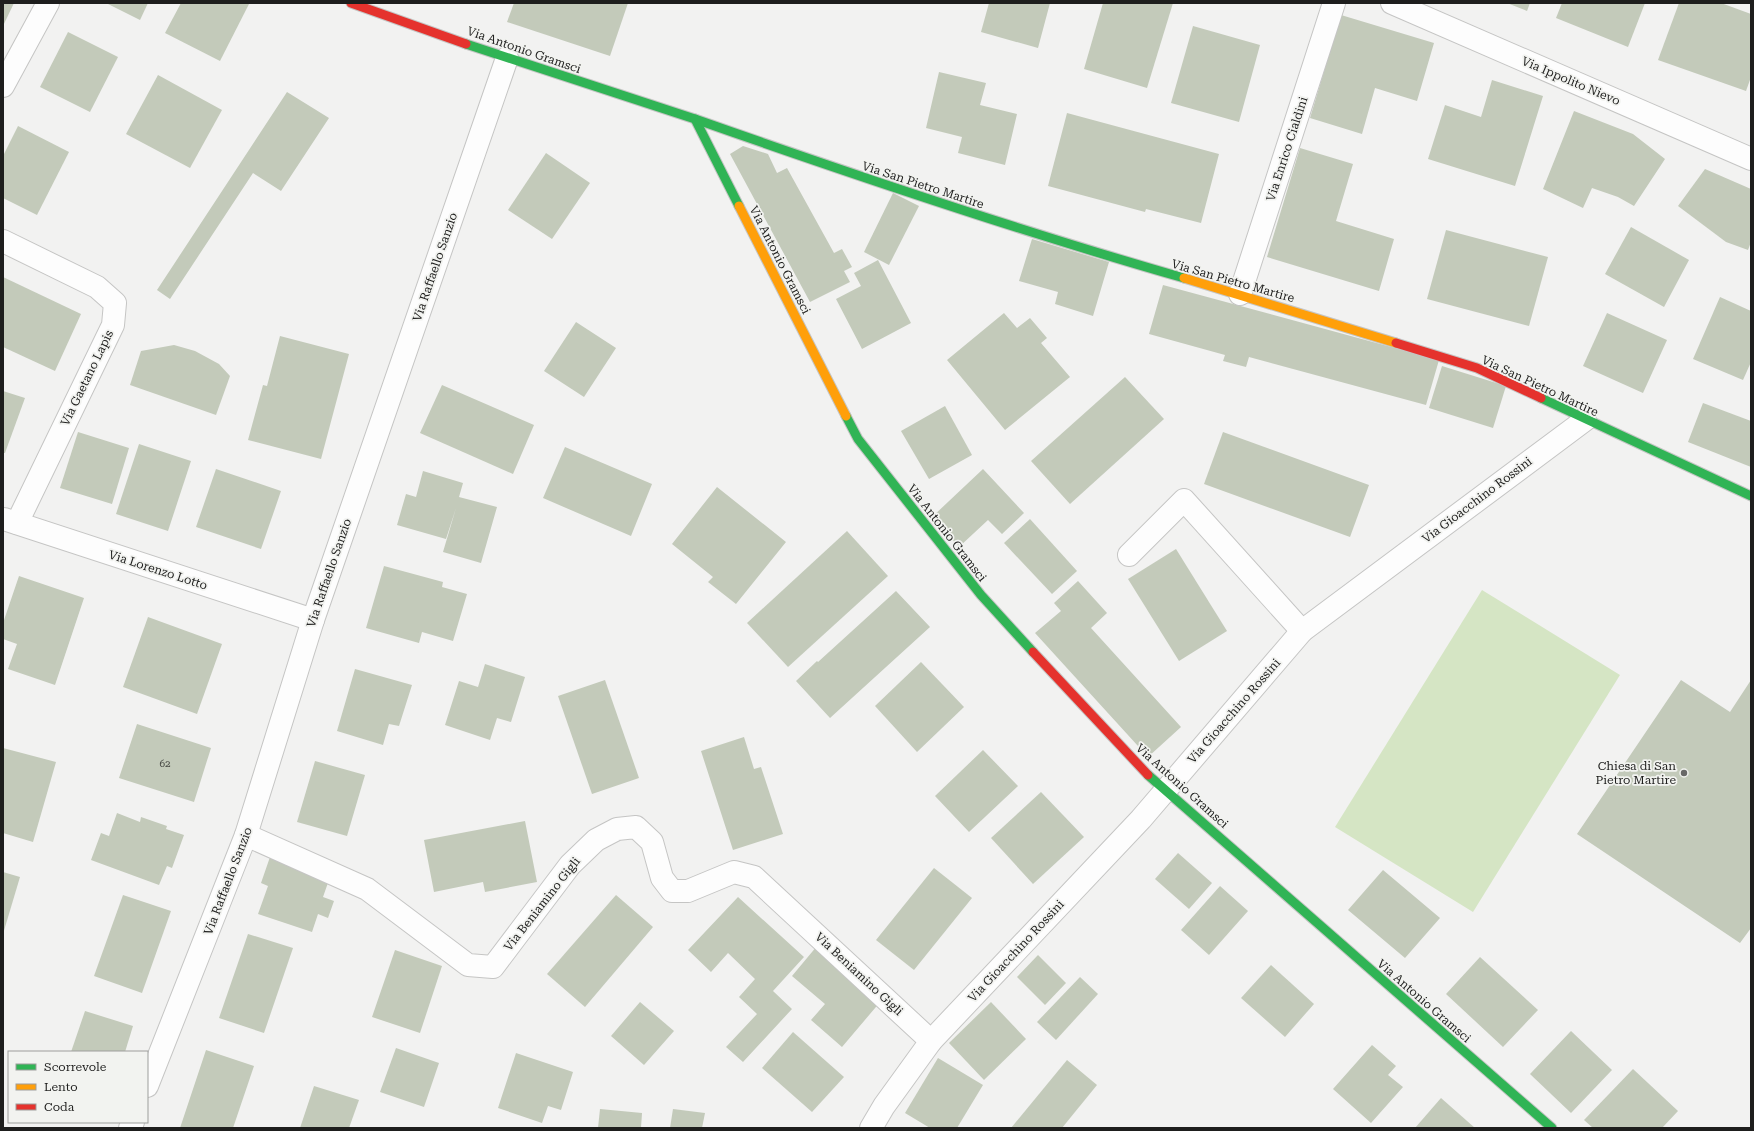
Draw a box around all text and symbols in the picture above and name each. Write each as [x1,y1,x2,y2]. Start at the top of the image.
street label: Via Antonio Gramsci [465,24,583,76]
street label: Via Ippolito Nievo [1520,54,1622,108]
street label: Via Enrico Cialdini [1264,95,1311,203]
street label: Via San Pietro Martire [860,159,986,211]
street label: Via Antonio Gramsci [747,204,813,317]
street label: Via Raffaello Sanzio [410,211,460,323]
street label: Via San Pietro Martire [1170,257,1296,305]
street label: Via Gaetano Lapis [58,328,116,428]
street label: Via San Pietro Martire [1479,353,1601,419]
street label: Via Gioacchino Rossini [1419,454,1535,546]
street label: Via Antonio Gramsci [905,482,989,584]
street label: Via Raffaello Sanzio [304,517,354,629]
street label: Via Lorenzo Lotto [107,547,209,593]
street label: Via Gioacchino Rossini [1185,656,1283,766]
street label: Via Antonio Gramsci [1133,741,1231,831]
house number: 62 [159,758,171,769]
place label: Chiesa di San Pietro Martire [1596,759,1676,787]
marker: Chiesa di San Pietro Martire [1679,768,1689,778]
street label: Via Raffaello Sanzio [201,825,255,937]
street label: Via Beniamino Gigli [501,854,583,954]
street label: Via Gioacchino Rossini [965,897,1067,1005]
street label: Via Beniamino Gigli [812,930,906,1018]
street label: Via Antonio Gramsci [1374,957,1474,1046]
legend [8,1051,148,1123]
text: Scorrevole [44,1060,107,1074]
text: Lento [44,1080,78,1094]
text: Coda [44,1100,75,1114]

